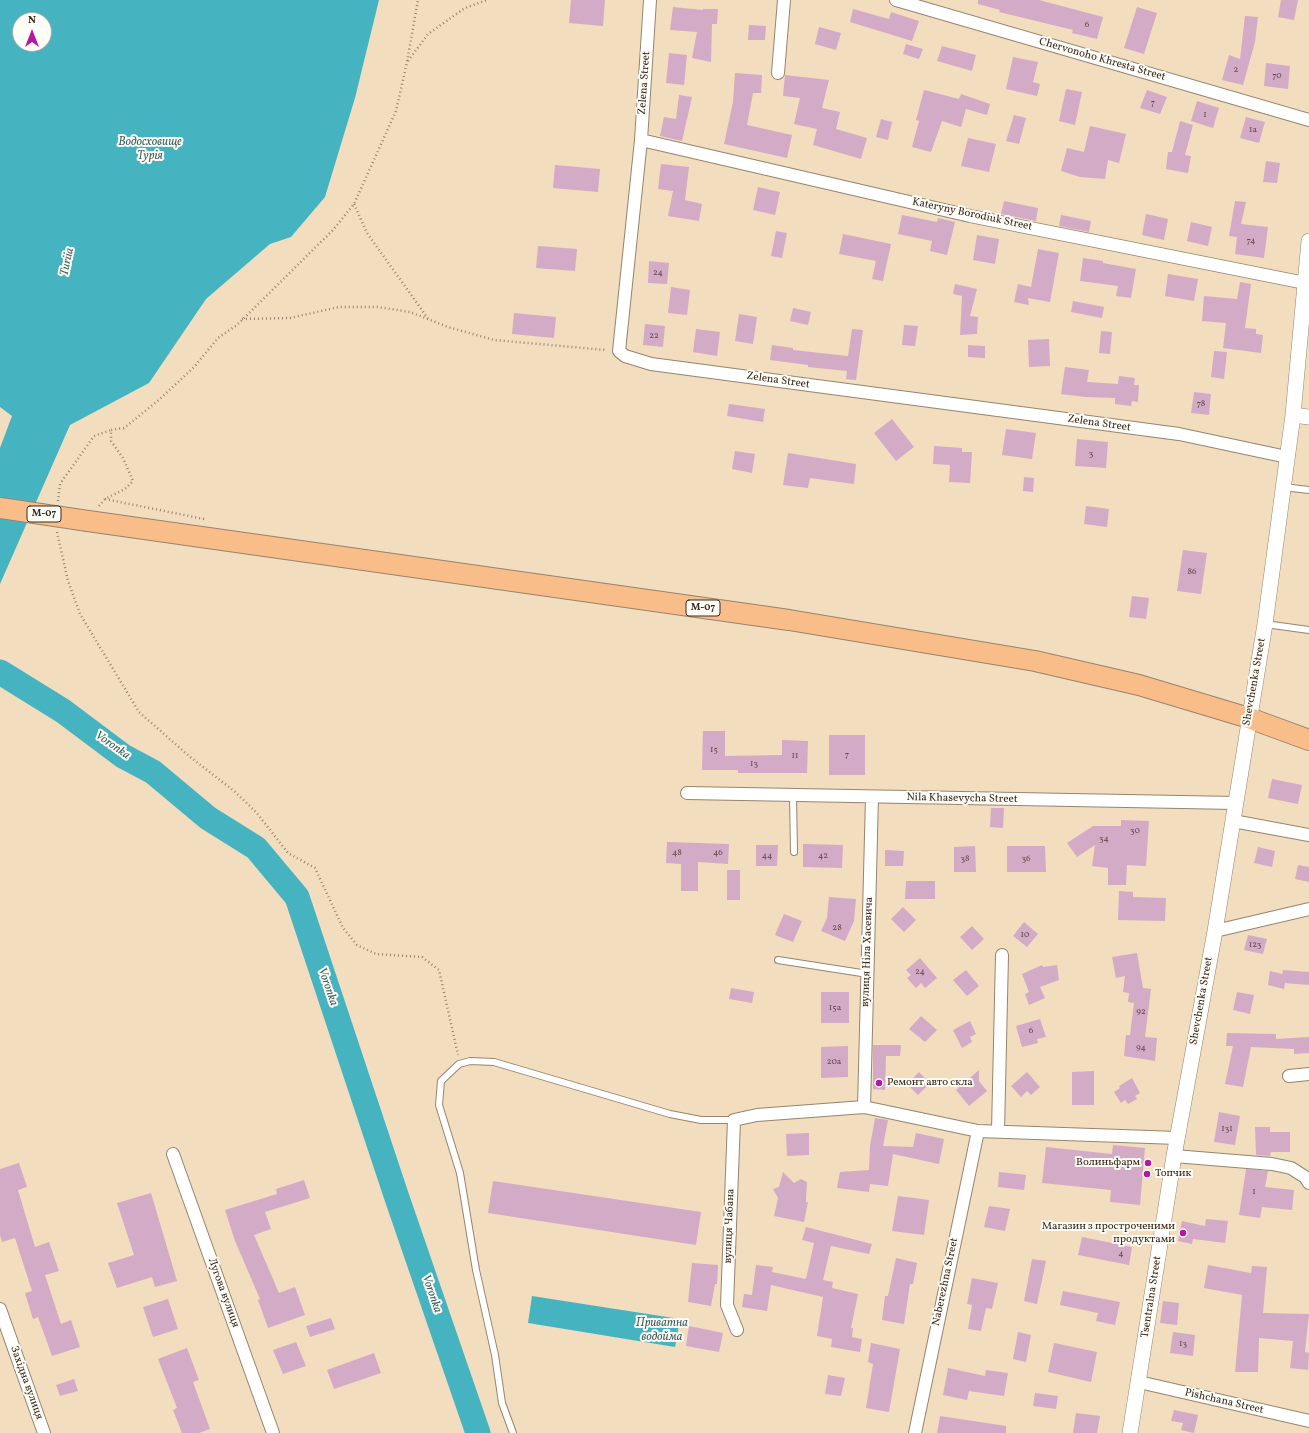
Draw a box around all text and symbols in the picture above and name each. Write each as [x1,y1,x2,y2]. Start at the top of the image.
north arrow [12,12,52,52]
text: N [28,13,36,28]
house number: 6 [1085,20,1089,30]
street label: Chervonoho Khresta Street [1037,36,1167,84]
street label: Zelena Street [636,51,654,115]
house number: 2 [1234,65,1238,75]
house number: 70 [1272,71,1282,81]
house number: 7 [1151,98,1155,108]
house number: 1 [1203,110,1207,120]
house number: 1а [1249,125,1257,135]
water label: Водосховище Турія [118,136,182,164]
street label: Kateryny Borodiuk Street [911,196,1033,234]
house number: 74 [1247,236,1255,246]
water label: Turiia [58,247,78,277]
house number: 24 [653,268,663,278]
house number: 22 [649,331,659,341]
street label: Zelena Street [746,370,810,392]
house number: 78 [1197,399,1205,409]
street label: Zelena Street [1067,413,1131,435]
house number: 3 [1089,449,1093,459]
road number: М-07 [27,506,61,522]
house number: 86 [1187,567,1197,577]
road number: М-07 [686,600,720,616]
street label: Shevchenka Street [1241,637,1269,727]
water label: Voronka [92,729,132,763]
house number: 15 [710,745,718,755]
house number: 7 [845,750,849,760]
house number: 11 [792,751,798,761]
house number: 13 [750,759,758,769]
street label: Nila Khasevycha Street [906,791,1018,807]
house number: 30 [1130,826,1140,836]
house number: 34 [1099,834,1109,844]
house number: 48 [672,848,682,858]
house number: 46 [713,848,723,858]
house number: 44 [762,851,772,861]
house number: 42 [818,851,828,861]
house number: 38 [960,854,970,864]
house number: 36 [1021,854,1031,864]
street label: вулиця Ніла Хасевича [859,897,877,1007]
house number: 28 [832,923,842,933]
house number: 10 [1021,930,1029,940]
house number: 123 [1249,940,1261,950]
street label: Shevchenka Street [1188,956,1216,1046]
water label: Voronka [314,966,340,1008]
house number: 24 [915,967,925,977]
house number: 15а [829,1003,841,1013]
house number: 92 [1136,1007,1146,1017]
house number: 6 [1029,1026,1033,1036]
house number: 94 [1136,1043,1146,1053]
house number: 20а [827,1057,841,1067]
place label: Ремонт авто скла [887,1076,973,1090]
marker: Ремонт авто скла [874,1078,884,1088]
house number: 131 [1221,1124,1233,1134]
place label: Волиньфарм [1076,1156,1140,1170]
marker: Волиньфарм [1143,1158,1153,1168]
place label: Топчик [1155,1167,1191,1181]
marker: Топчик [1142,1169,1152,1179]
house number: 1 [1252,1187,1256,1197]
street label: вулиця Чабана [722,1188,738,1264]
place label: Магазин з простроченими продуктами [1042,1220,1175,1246]
marker: Магазин з простроченими продуктами [1178,1228,1188,1238]
street label: Naberezhna Street [930,1237,962,1327]
house number: 4 [1118,1249,1124,1259]
street label: Tsentralna Street [1139,1255,1165,1339]
street label: Лугова вулиця [204,1257,242,1329]
water label: Voronka [418,1273,444,1315]
water label: Приватна водойма [636,1317,688,1345]
house number: 13 [1179,1339,1187,1349]
street label: Західна вулиця [7,1344,45,1422]
street label: Pishchana Street [1183,1386,1265,1418]

